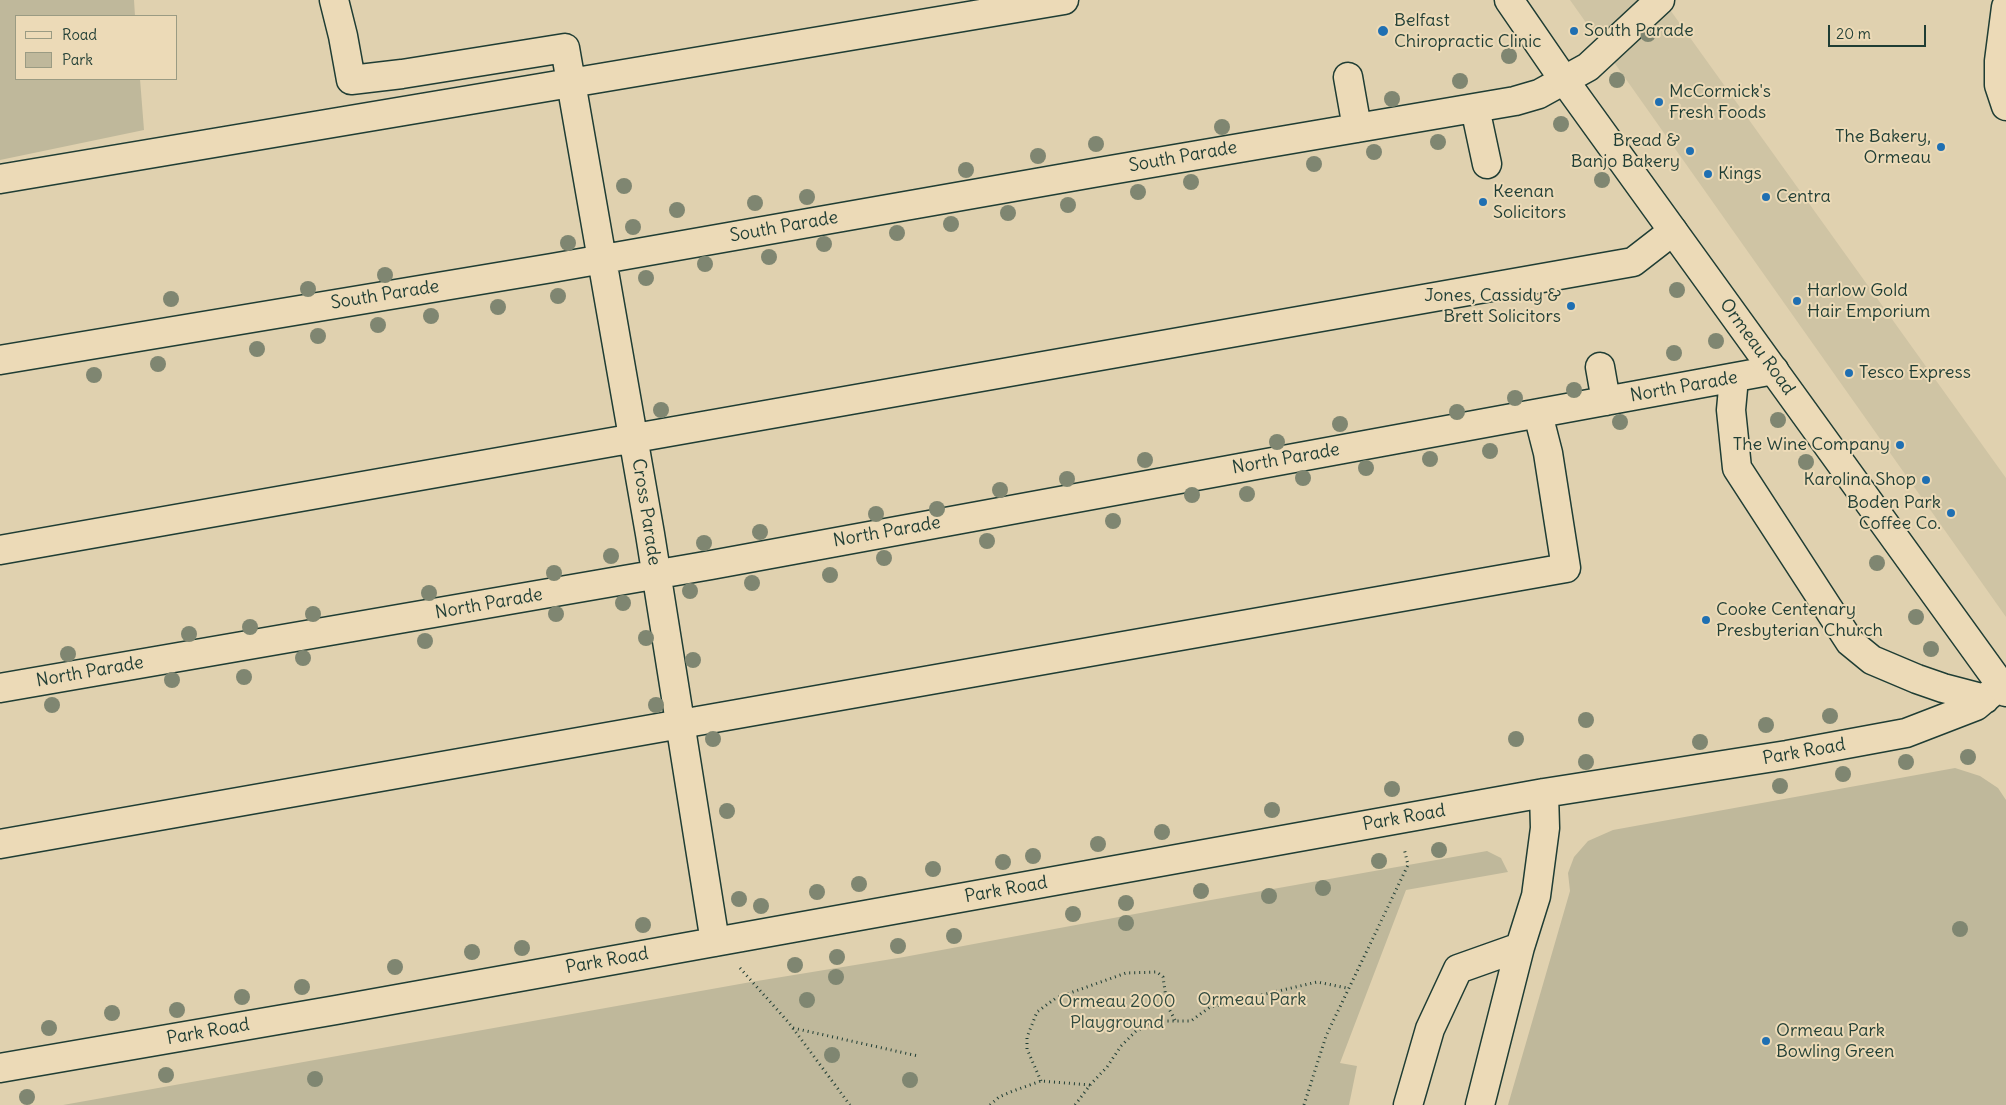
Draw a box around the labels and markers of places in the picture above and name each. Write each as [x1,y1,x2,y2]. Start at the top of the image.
place label: Belfast Chiropractic Clinic [1394,10,1541,52]
place label: South Parade [1584,20,1694,42]
marker: Belfast Chiropractic Clinic [1376,24,1390,38]
marker: South Parade [1568,25,1580,37]
place label: McCormick's Fresh Foods [1669,81,1771,124]
marker: McCormick's Fresh Foods [1653,96,1665,108]
place label: The Bakery, Ormeau [1835,126,1931,168]
place label: Bread & Banjo Bakery [1571,130,1680,172]
marker: The Bakery, Ormeau [1935,141,1947,153]
marker: Bread & Banjo Bakery [1684,145,1696,157]
place label: Kings [1718,163,1762,185]
marker: Kings [1702,168,1714,180]
place label: Keenan Solicitors [1493,181,1566,223]
place label: Centra [1776,186,1831,208]
marker: Centra [1760,191,1772,203]
marker: Keenan Solicitors [1477,196,1489,208]
place label: Harlow Gold Hair Emporium [1807,280,1930,322]
place label: Jones, Cassidy & Brett Solicitors [1424,285,1561,328]
marker: Harlow Gold Hair Emporium [1791,295,1803,307]
marker: Jones, Cassidy & Brett Solicitors [1565,300,1577,312]
place label: Tesco Express [1859,362,1971,384]
marker: Tesco Express [1843,367,1855,379]
place label: The Wine Company [1733,434,1890,456]
marker: The Wine Company [1894,439,1906,451]
place label: Karolina Shop [1804,469,1916,491]
marker: Karolina Shop [1920,474,1932,486]
place label: Boden Park Coffee Co. [1847,492,1941,534]
marker: Boden Park Coffee Co. [1945,507,1957,519]
place label: Cooke Centenary Presbyterian Church [1716,599,1883,642]
marker: Cooke Centenary Presbyterian Church [1700,614,1712,626]
place label: Ormeau Park Bowling Green [1776,1020,1894,1062]
marker: Ormeau Park Bowling Green [1760,1035,1772,1047]

